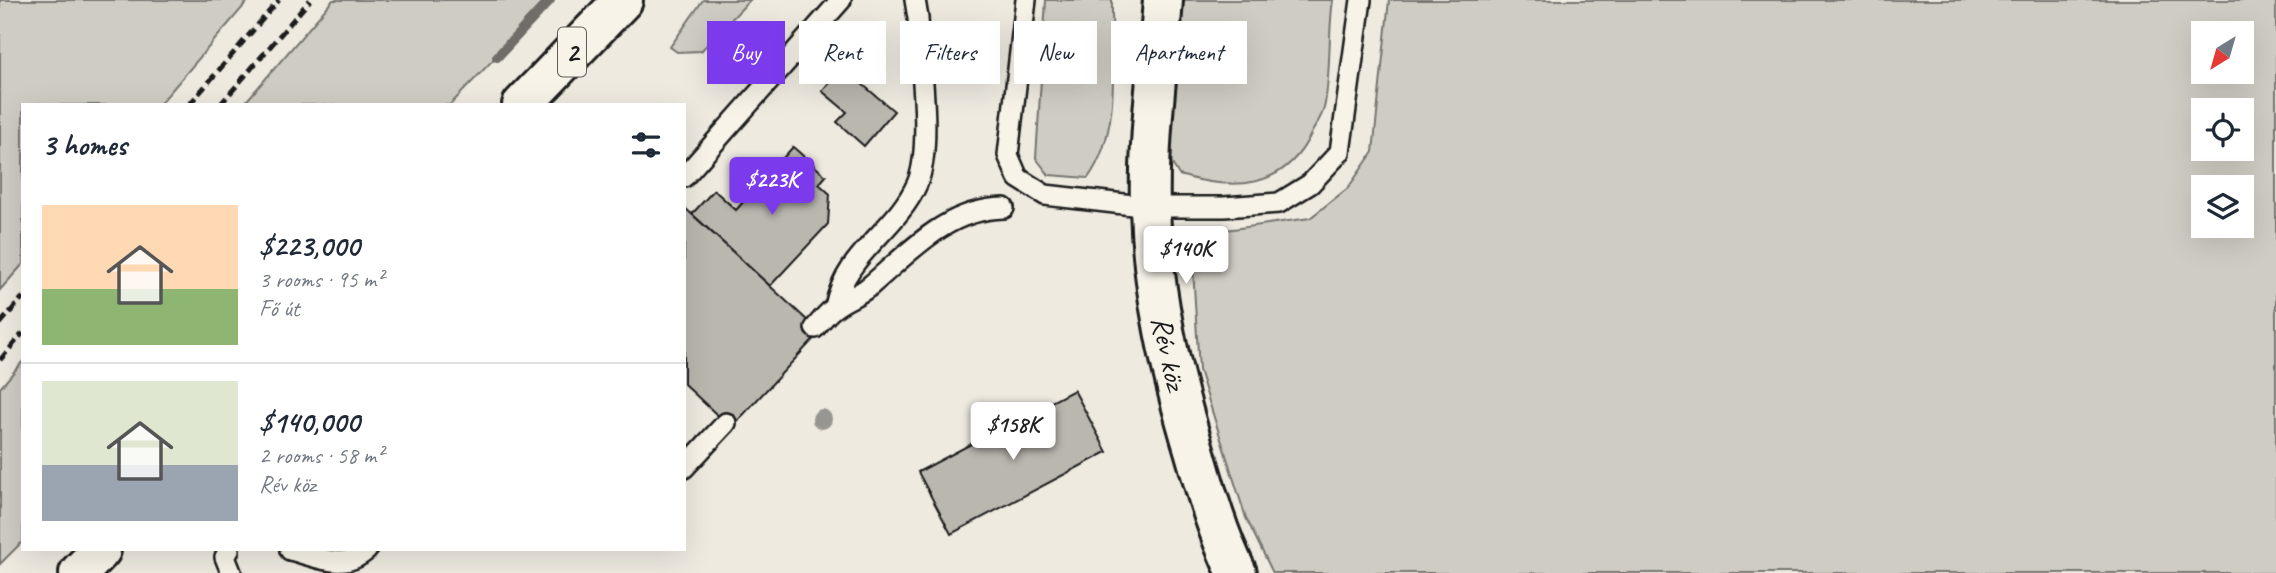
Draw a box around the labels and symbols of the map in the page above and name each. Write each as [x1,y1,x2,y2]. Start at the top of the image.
north arrow [2191,21,2254,84]
road number: 2 [558,28,586,76]
pin: $223K [723,158,821,217]
pin: $140K [1137,226,1235,286]
street label: Rév köz [1143,313,1197,397]
pin: $158K [964,402,1062,462]

